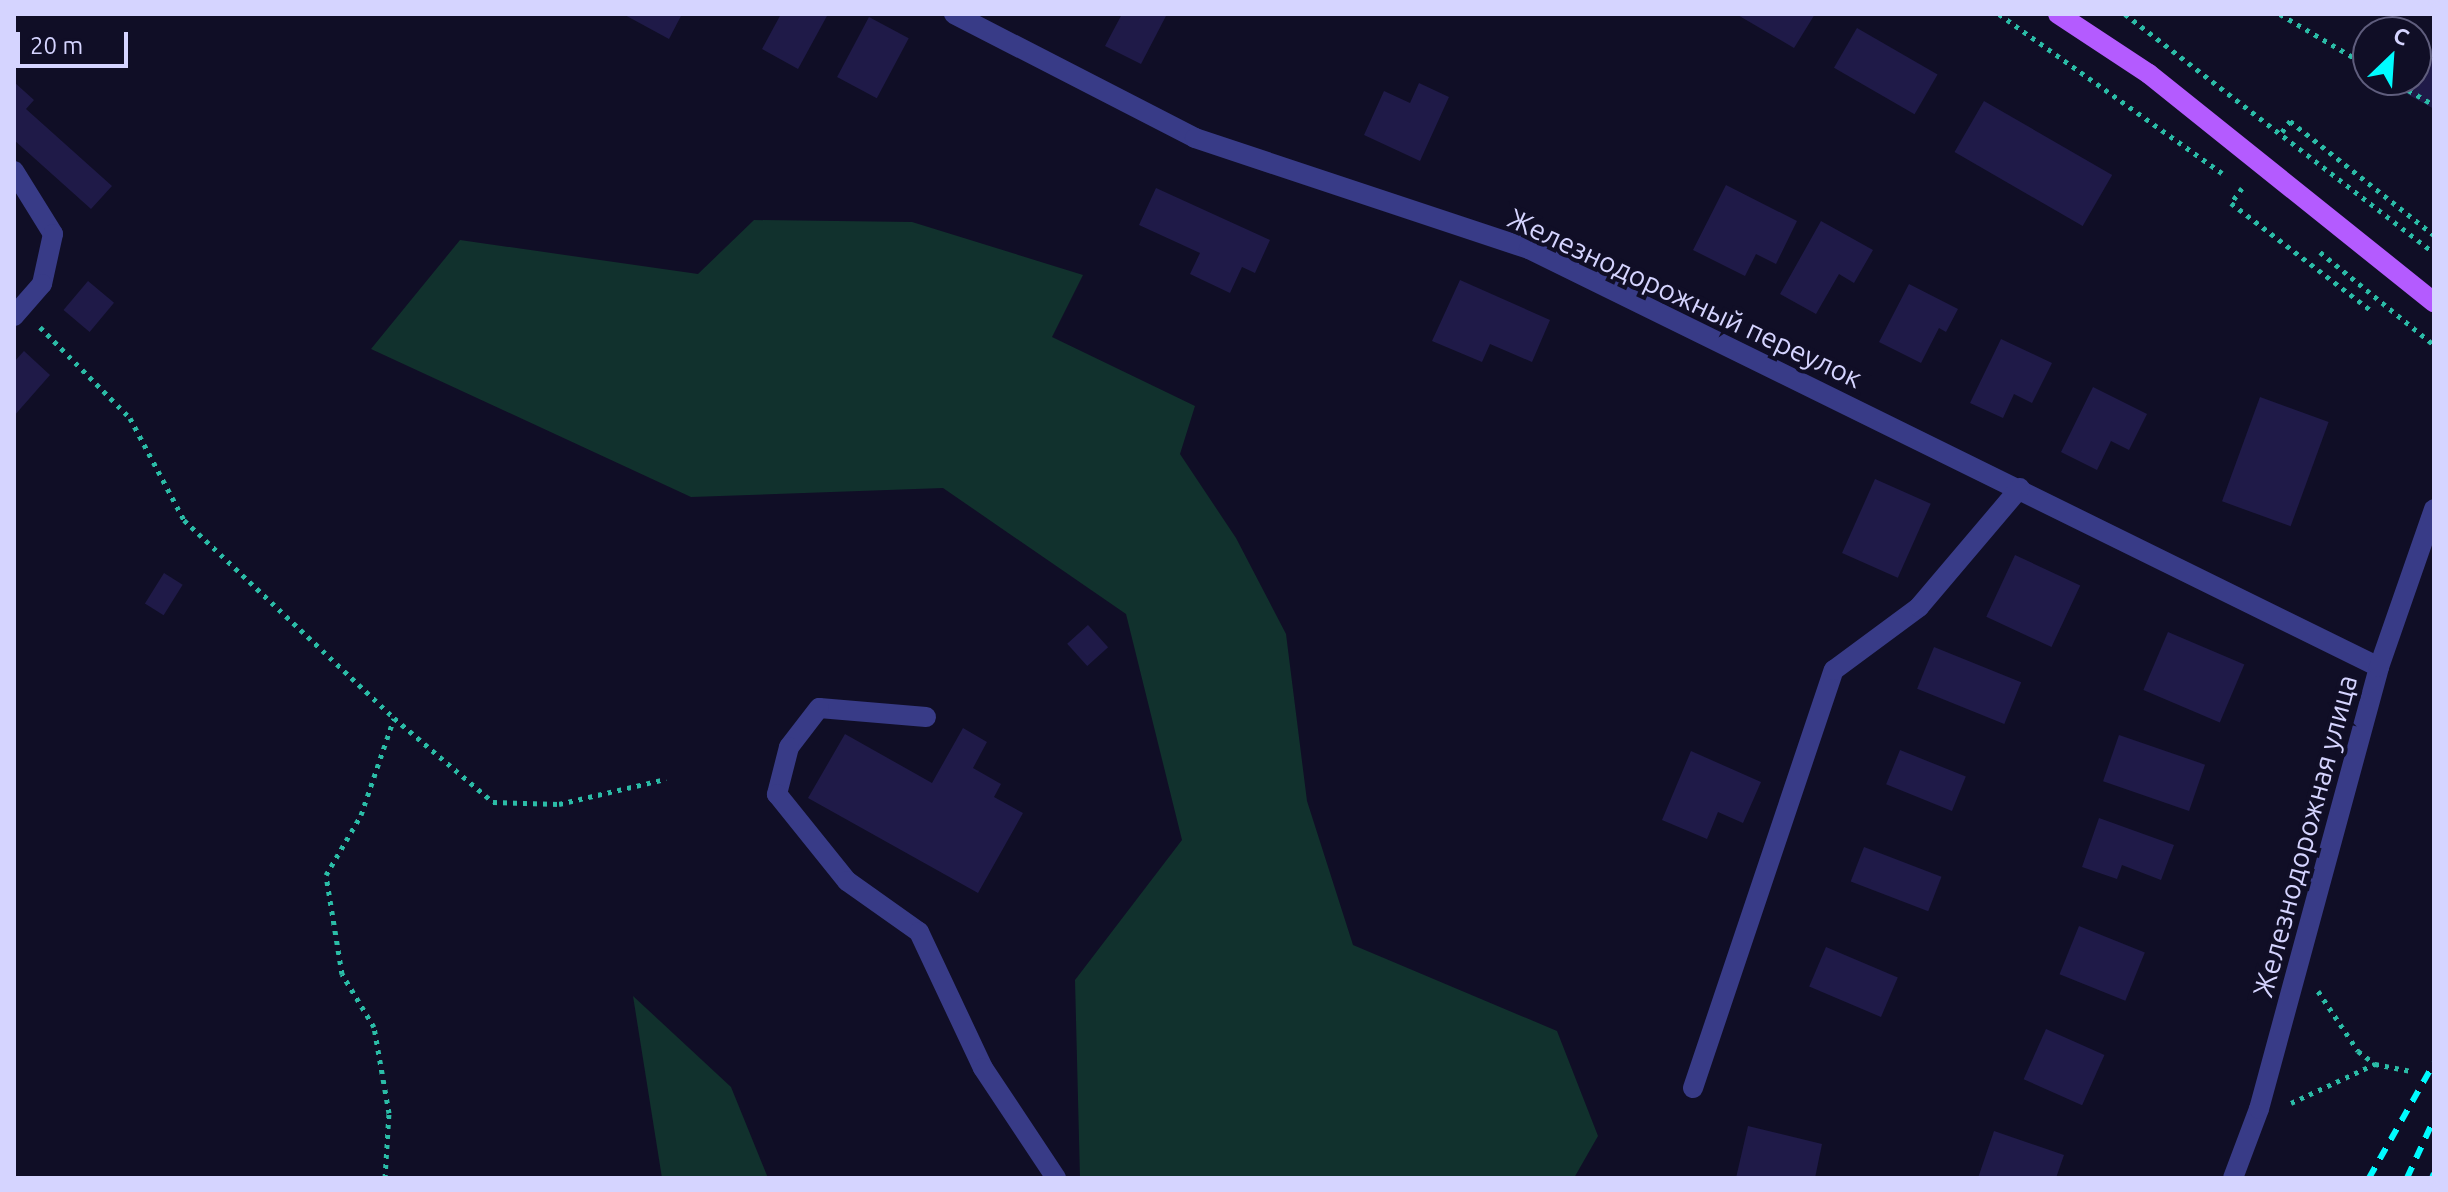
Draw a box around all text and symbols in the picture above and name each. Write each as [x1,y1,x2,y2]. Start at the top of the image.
scale bar [20,16,132,66]
north arrow [2352,16,2432,96]
text: С [2390,21,2413,50]
text: 20 m [30,32,83,59]
street label: Железнодорожный переулок [1503,201,1867,395]
street label: Железнодорожная улица [2246,671,2364,1001]

